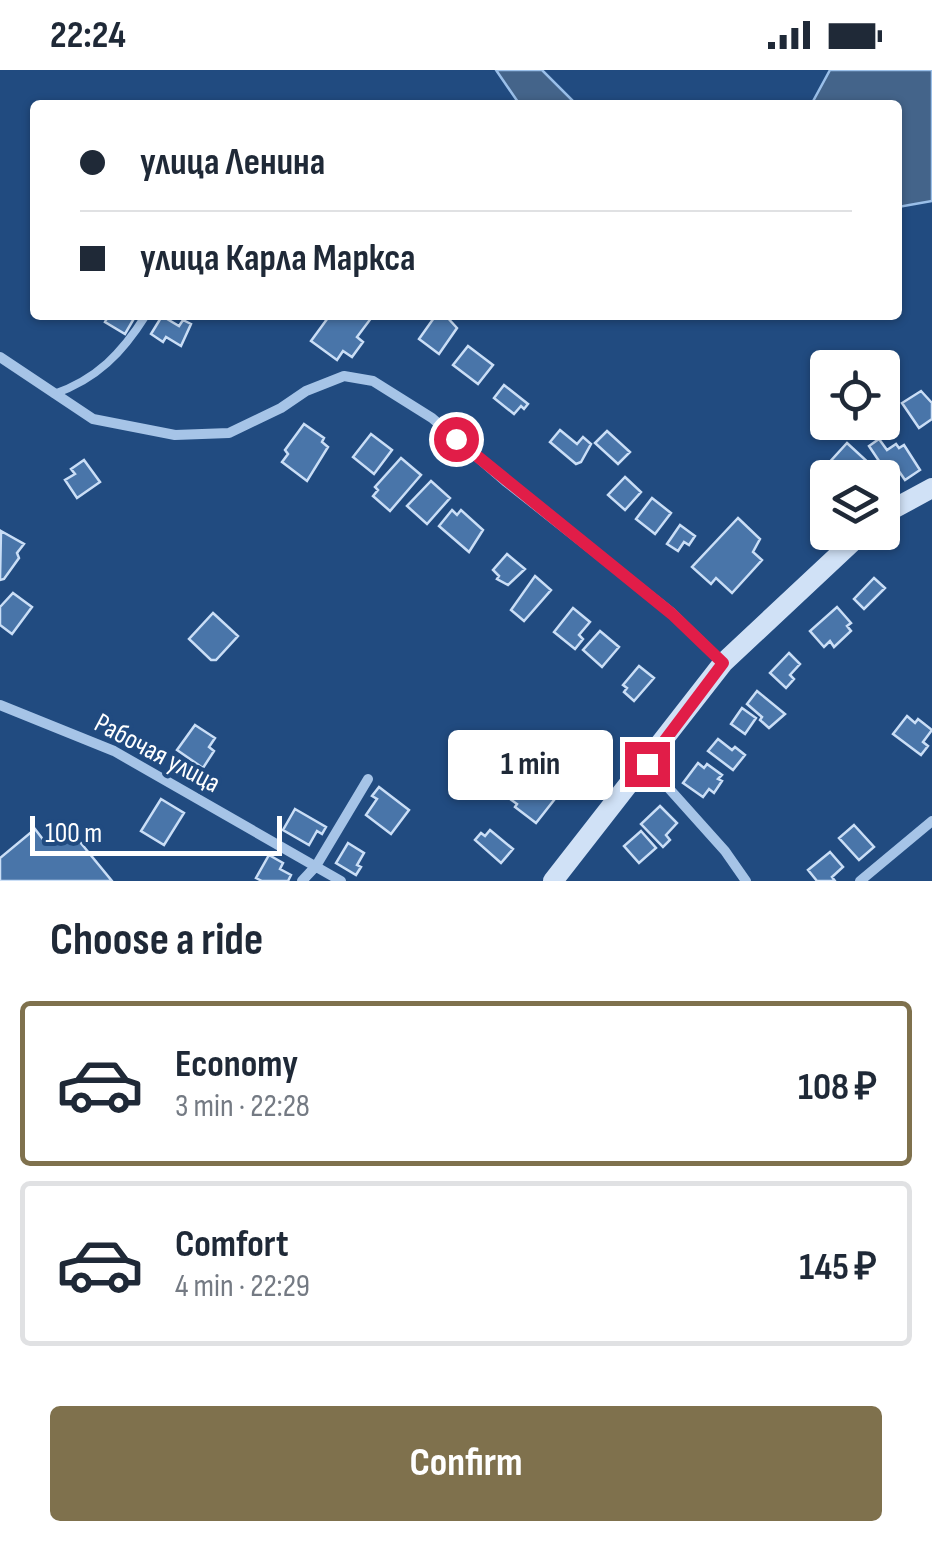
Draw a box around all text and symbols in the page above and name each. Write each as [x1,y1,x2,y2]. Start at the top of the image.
text: 22:24 [50,13,126,58]
text: улица Ленина [140,140,325,185]
text: улица Карла Маркса [140,236,416,281]
map controls [810,350,900,550]
button: locate [810,350,900,440]
route start [434,417,479,462]
button: layers [810,460,900,550]
street label: Рабочая улица [89,706,226,800]
callout: 1 min [447,729,612,799]
route end [625,742,670,787]
text: 1 min [501,745,560,784]
scale bar [30,811,282,856]
text: 100 m [45,817,102,850]
text: Choose a ride [50,913,263,968]
icon: car [55,1039,145,1129]
text: Economy [175,1042,298,1087]
text: 108 ₽ [798,1065,877,1110]
text: 3 min · 22:28 [175,1087,310,1126]
icon: car [55,1219,145,1309]
text: Comfort [175,1222,289,1267]
text: 145 ₽ [799,1245,877,1290]
text: 4 min · 22:29 [175,1267,310,1306]
button: Confirm [50,1406,882,1521]

